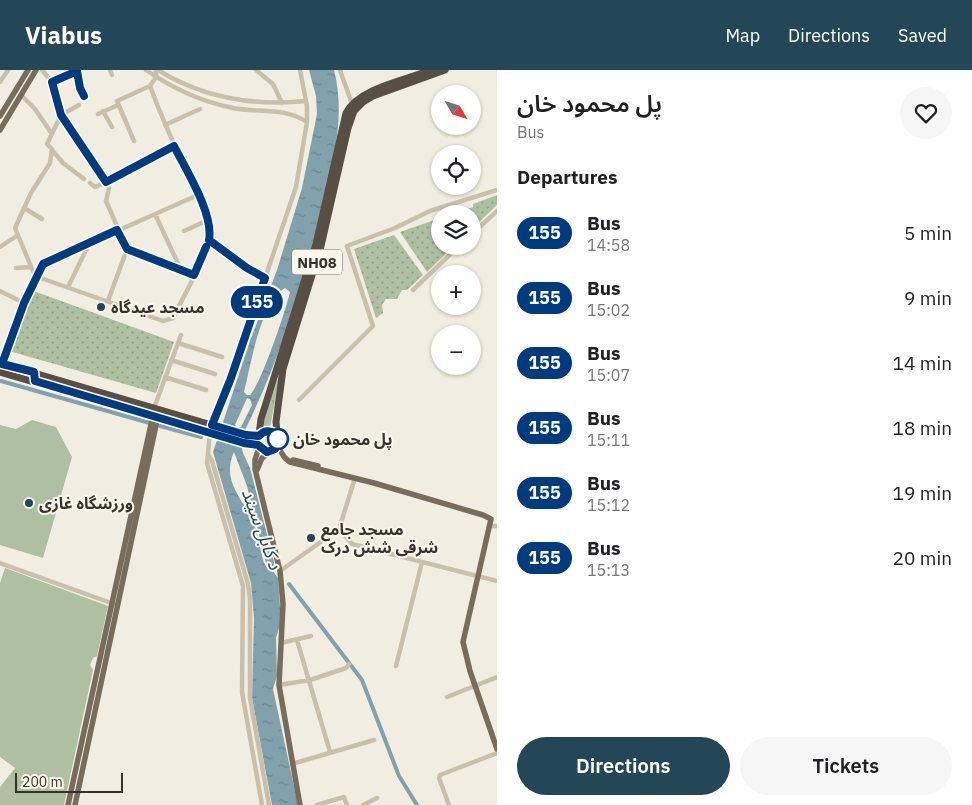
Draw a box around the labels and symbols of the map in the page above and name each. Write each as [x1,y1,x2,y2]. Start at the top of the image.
north arrow [431,85,481,135]
road number: NH08 [292,250,342,274]
line badge: 155 [228,286,286,318]
place label: مسجد عیدگاه [111,297,204,317]
marker: مسجد عیدگاه [95,301,107,313]
marker: پل محمود خان [267,428,289,450]
place label: پل محمود خان [293,429,392,450]
water label: د کابل سيند [237,485,287,573]
place label: ورزشگاه غازی [39,493,133,513]
marker: ورزشگاه غازی [23,497,35,509]
place label: مسجد جامع شرقی شش درک [321,519,438,557]
marker: مسجد جامع شرقی شش درک [305,532,317,544]
scale bar [15,770,122,793]

